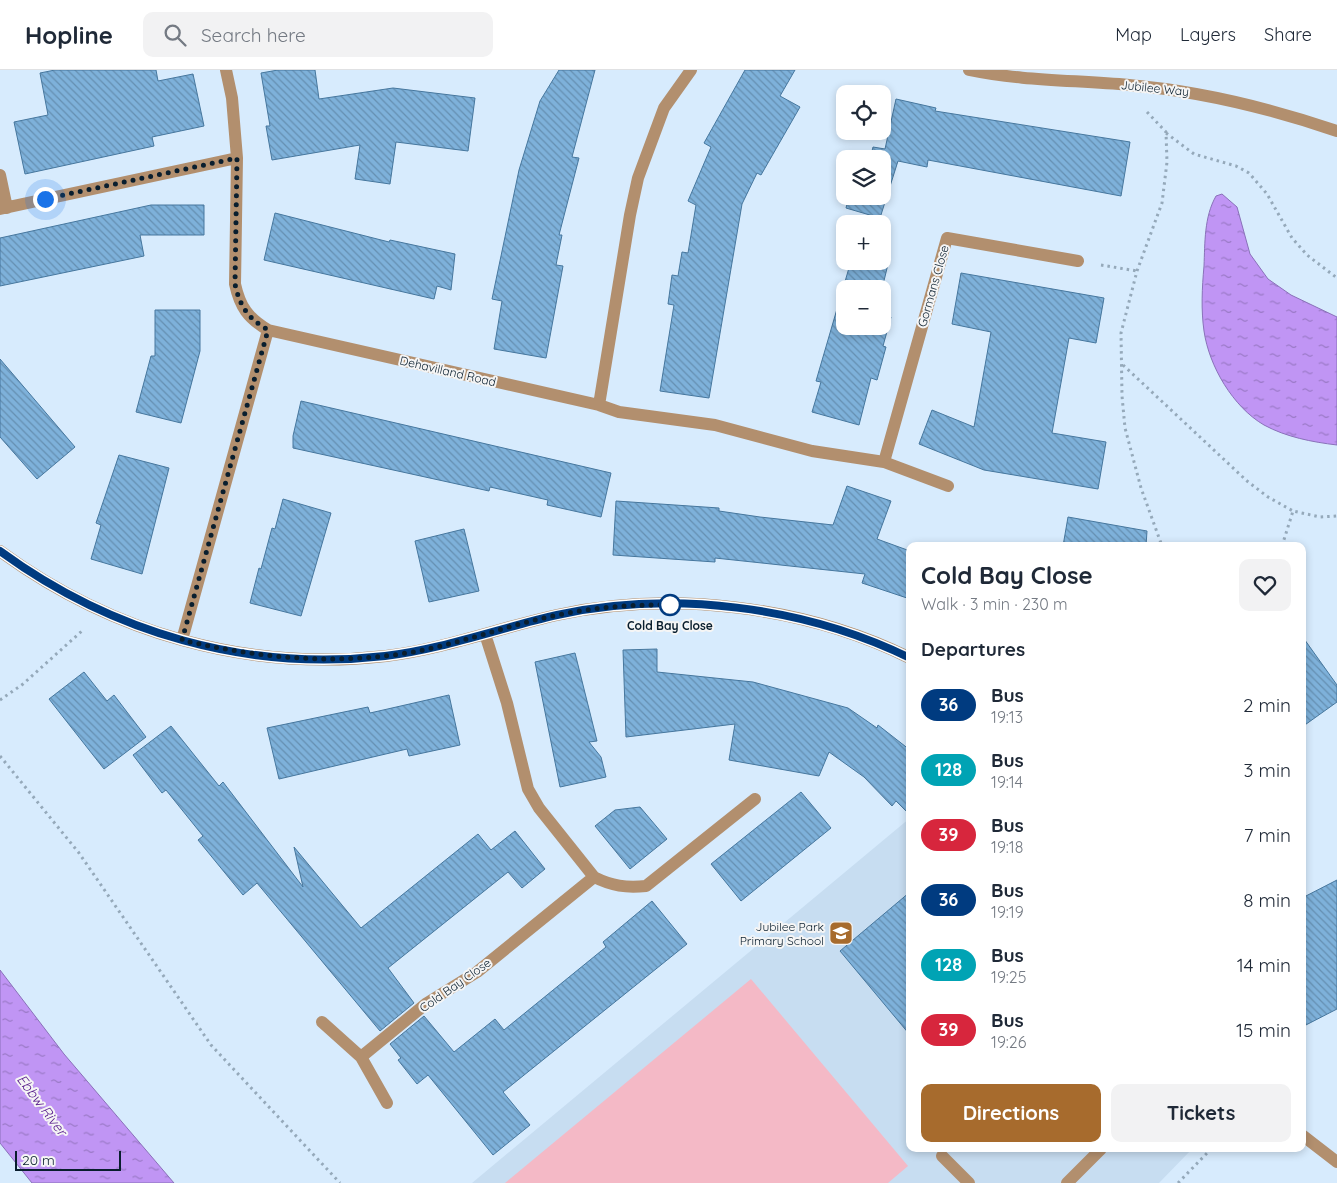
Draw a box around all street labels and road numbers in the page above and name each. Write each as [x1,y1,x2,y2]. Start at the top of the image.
street label: Jubilee Way [1120,77,1190,99]
street label: Gormans Close [914,243,952,329]
street label: Dehavilland Road [398,353,498,389]
street label: Cold Bay Close [416,955,494,1015]

